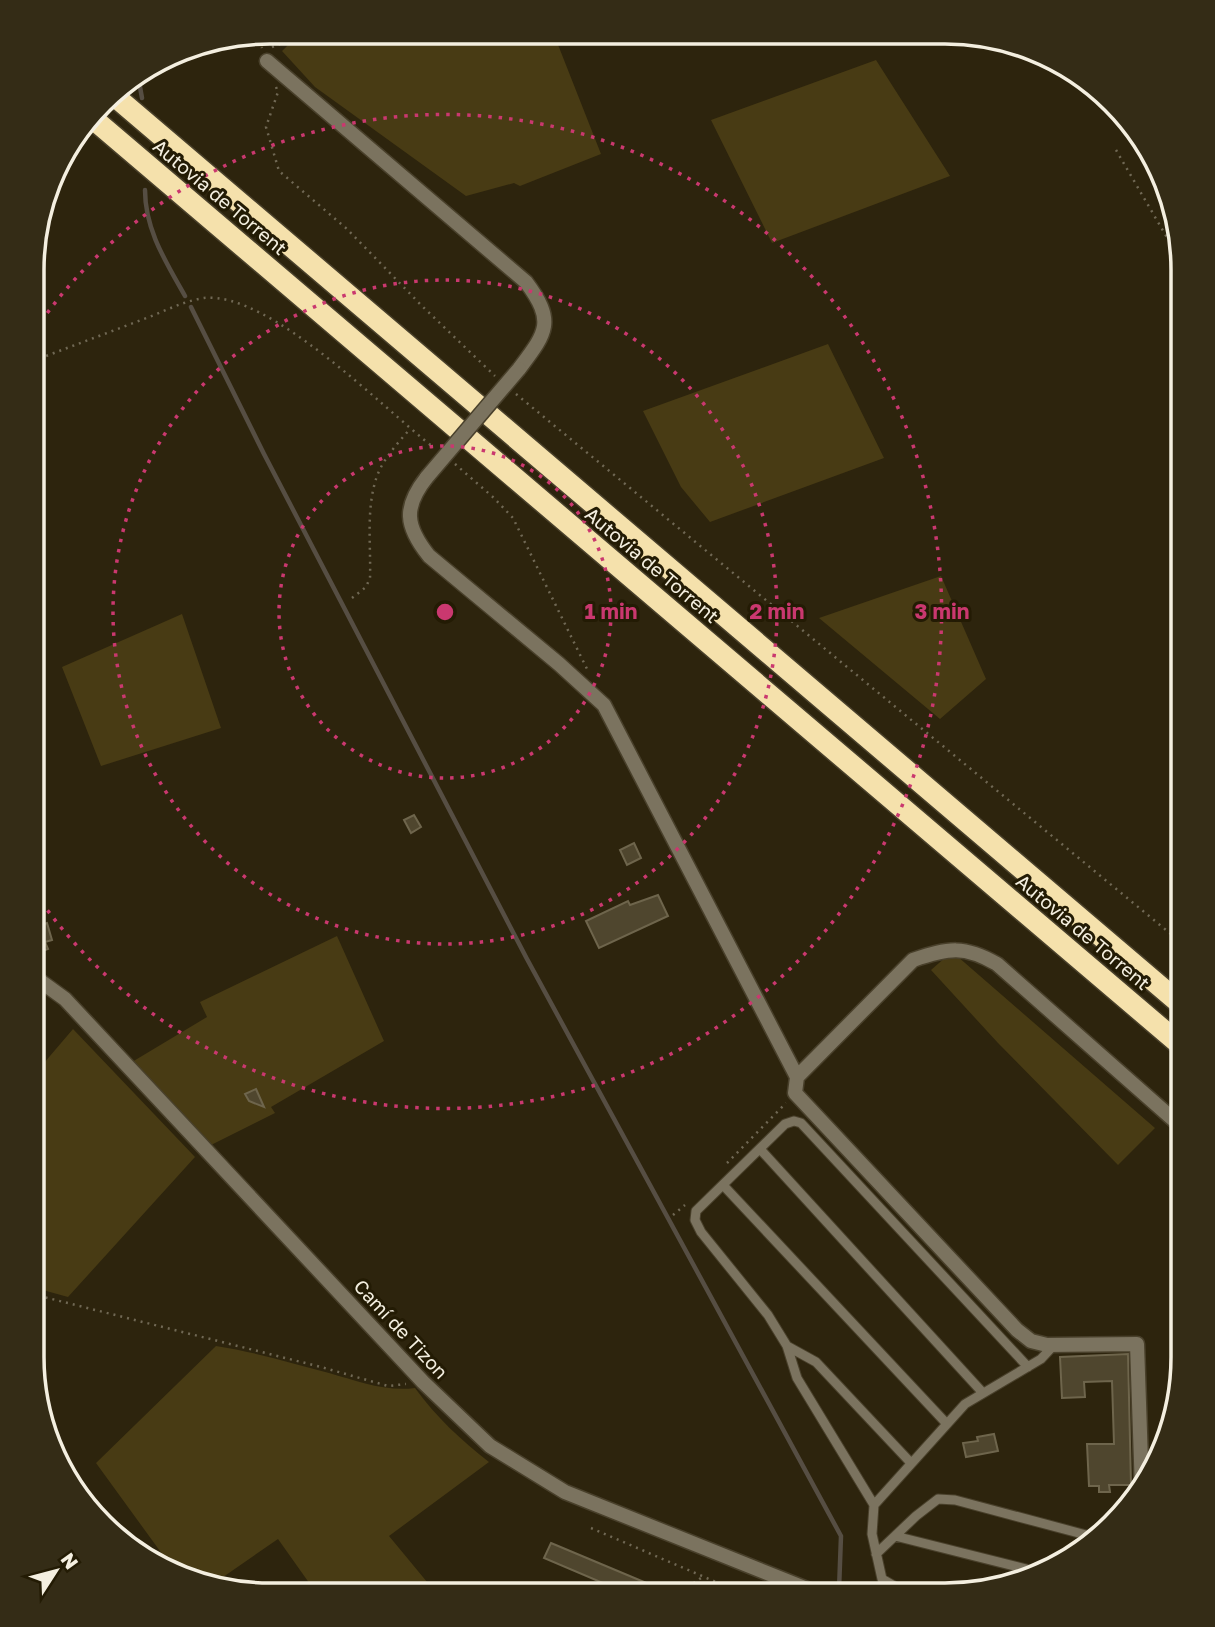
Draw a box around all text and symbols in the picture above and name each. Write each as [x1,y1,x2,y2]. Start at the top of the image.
street label: Autovia de Torrent [149,134,292,259]
street label: Autovia de Torrent [581,502,724,627]
text: 1 min [585,598,637,624]
text: 2 min [750,598,804,624]
text: 3 min [915,598,969,624]
centre of rings [433,600,457,624]
street label: Autovia de Torrent [1012,869,1155,994]
street label: Camí de Tizon [350,1274,453,1383]
north arrow [21,1536,91,1606]
text: N [57,1548,84,1573]

